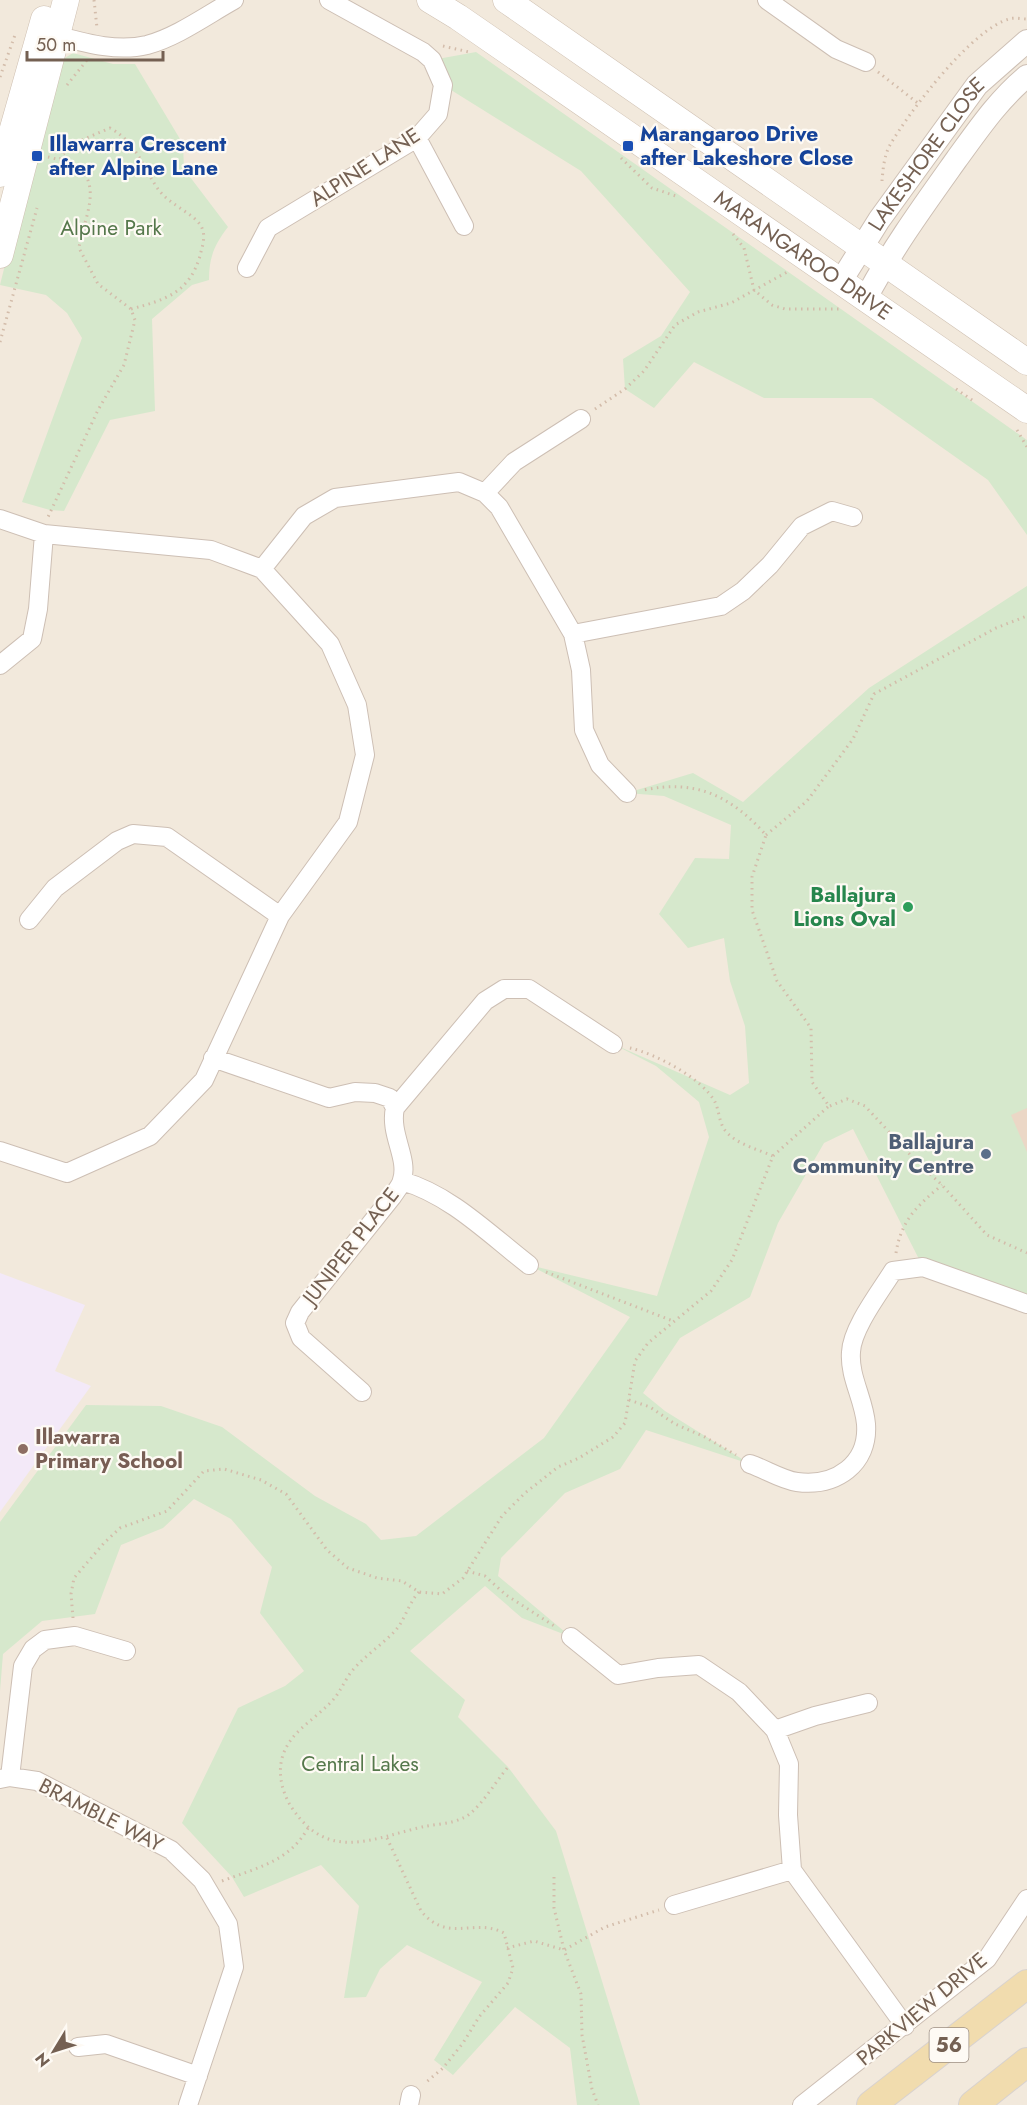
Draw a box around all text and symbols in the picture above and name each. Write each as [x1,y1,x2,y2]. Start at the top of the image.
scale bar [27,24,164,62]
text: 50 m [36,32,76,58]
street label: LAKESHORE CLOSE [861,70,991,237]
place label: Marangaroo Drive after Lakeshore Close [640,119,853,173]
street label: ALPINE LANE [304,120,426,214]
place label: Illawarra Crescent after Alpine Lane [49,129,227,183]
marker: Marangaroo Drive after Lakeshore Close [621,139,635,153]
marker: Illawarra Crescent after Alpine Lane [30,149,44,163]
street label: MARANGAROO DRIVE [708,183,898,327]
park label: Alpine Park [60,213,163,243]
place label: Ballajura Lions Oval [793,880,896,934]
marker: Ballajura Lions Oval [901,900,915,914]
place label: Ballajura Community Centre [793,1127,974,1181]
marker: Ballajura Community Centre [979,1147,993,1161]
street label: JUNIPER PLACE [294,1181,406,1313]
place label: Illawarra Primary School [35,1422,183,1476]
marker: Illawarra Primary School [16,1442,30,1456]
park label: Central Lakes [301,1749,419,1779]
street label: BRAMBLE WAY [33,1771,169,1859]
street label: PARKVIEW DRIVE [850,1945,994,2073]
north arrow [24,2021,84,2081]
road number: 56 [930,2028,968,2062]
text: N [30,2048,56,2072]

